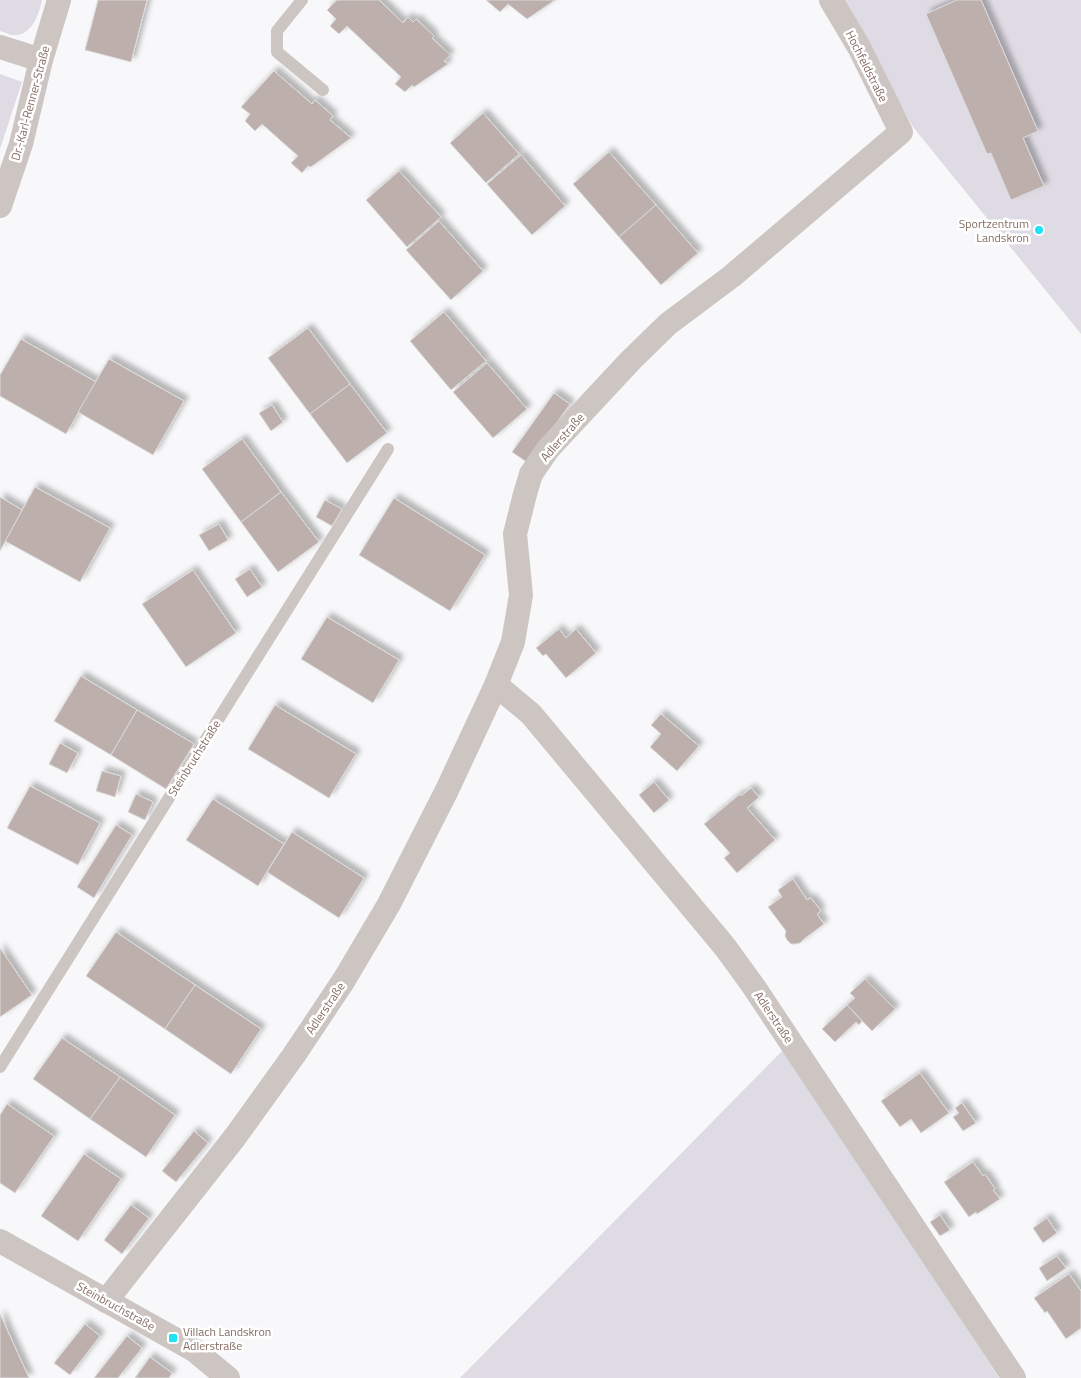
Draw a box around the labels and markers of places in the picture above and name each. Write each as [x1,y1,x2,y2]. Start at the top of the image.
place label: Sportzentrum Landskron [959,214,1029,247]
marker: Sportzentrum Landskron [1033,224,1045,236]
place label: Villach Landskron Adlerstraße [183,1322,271,1355]
marker: Villach Landskron Adlerstraße [167,1332,179,1344]

